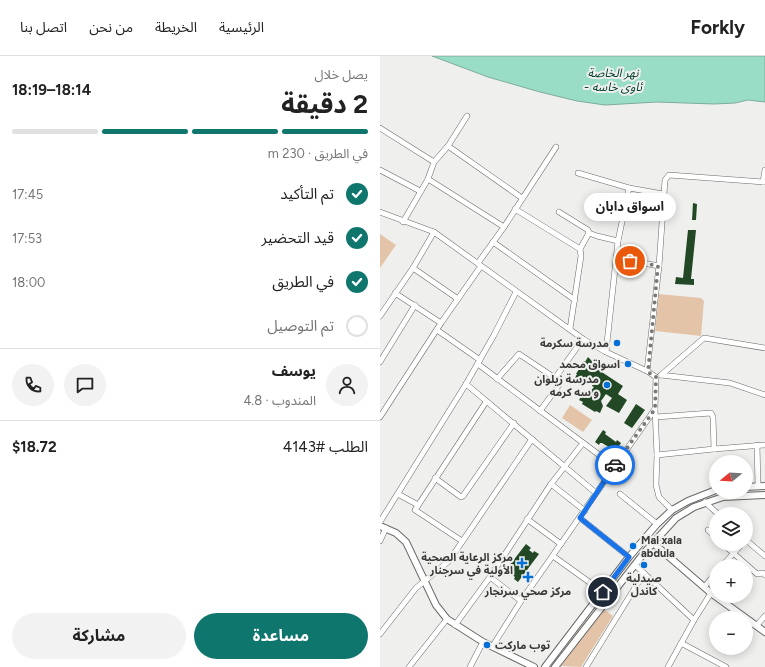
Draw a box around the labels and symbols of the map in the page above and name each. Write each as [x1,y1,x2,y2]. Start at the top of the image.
water label: نهر الخاصة - ئاوی خاسە [584,66,644,94]
callout: اسواق دابان [584,193,676,221]
pin [613,244,647,278]
place label: مدرسة سكرمة [540,337,609,350]
marker: مدرسة سكرمة [612,338,622,348]
place label: اسواق محمد [559,358,620,371]
marker: اسواق محمد [623,359,633,369]
place label: مدرسة زيلوان و سه كرمه [534,373,599,399]
marker: مدرسة زيلوان و سه كرمه [602,380,612,390]
courier [595,445,635,485]
north arrow [709,455,753,499]
place label: Mal xala abdula [641,534,682,560]
marker: Mal xala abdula [628,541,638,551]
place label: مركز الرعاية الصحية الأولية في سرجنار [421,551,513,579]
marker: مركز الرعاية الصحية الأولية في سرجنار [516,557,528,569]
marker: صيدلية كاندل [639,560,649,570]
marker: مركز صحي سرنجار [522,571,534,583]
place label: صيدلية كاندل [626,572,662,598]
pin [586,575,620,609]
place label: مركز صحي سرنجار [484,585,571,600]
place label: توب ماركت [495,639,550,652]
marker: توب ماركت [482,640,492,650]

